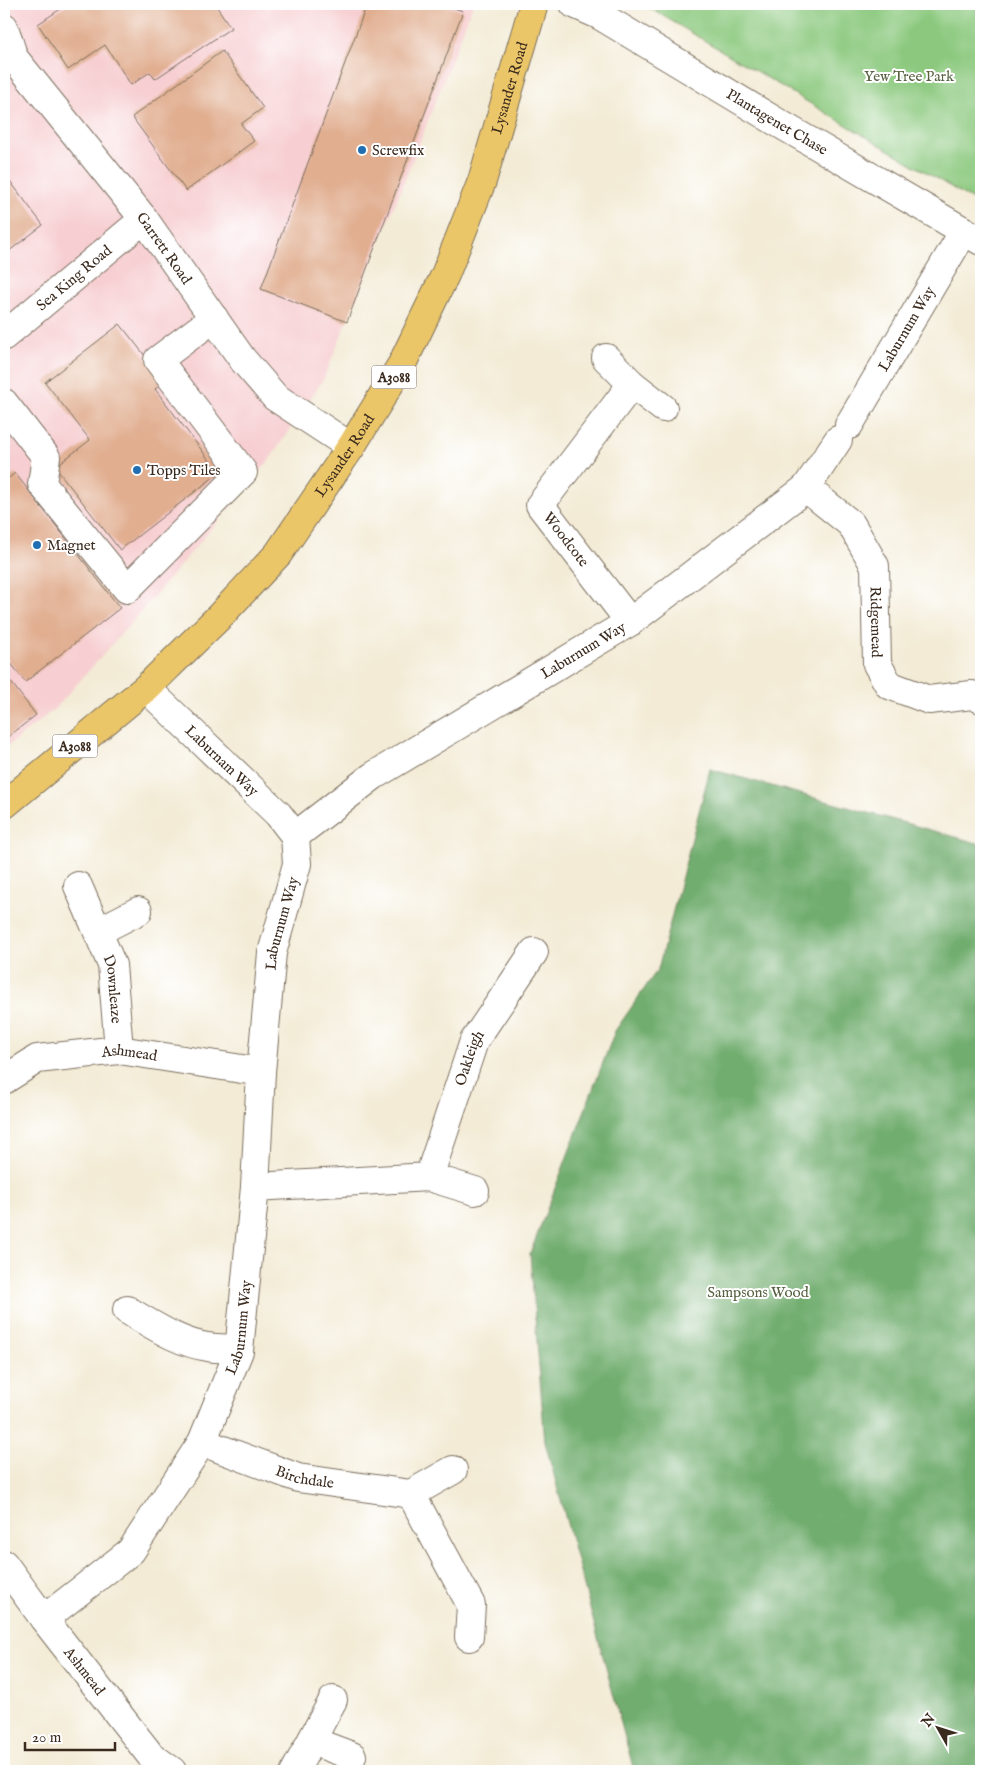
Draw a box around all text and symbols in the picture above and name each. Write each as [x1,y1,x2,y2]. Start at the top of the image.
street label: Lysander Road [487,39,533,136]
park label: Yew Tree Park [864,67,955,86]
street label: Plantagenet Chase [723,85,831,160]
place label: Screwfix [372,141,425,160]
marker: Screwfix [356,144,368,156]
street label: Garrett Road [132,208,196,289]
street label: Sea King Road [33,240,117,315]
street label: Laburnum Way [874,282,940,375]
road number: A3088 [372,366,416,388]
street label: Lysander Road [311,410,379,501]
place label: Topps Tiles [147,461,221,480]
marker: Topps Tiles [131,464,143,476]
street label: Woodcote [539,508,593,571]
place label: Magnet [47,536,96,555]
marker: Magnet [31,539,43,551]
street label: Ridgemead [865,586,886,659]
street label: Laburnum Way [537,617,630,683]
street label: Laburnam Way [181,721,263,801]
road number: A3088 [52,734,98,758]
street label: Laburnum Way [261,874,303,971]
street label: Downleaze [99,952,126,1024]
street label: Oakleigh [451,1026,489,1088]
street label: Ashmead [99,1041,159,1066]
street label: Laburnum Way [221,1279,256,1378]
park label: Sampsons Wood [707,1283,810,1302]
street label: Birchdale [273,1461,335,1493]
street label: Ashmead [59,1642,110,1700]
north arrow [912,1702,962,1752]
text: N [917,1710,939,1732]
scale bar [25,1720,115,1752]
text: 20 m [32,1728,62,1747]

